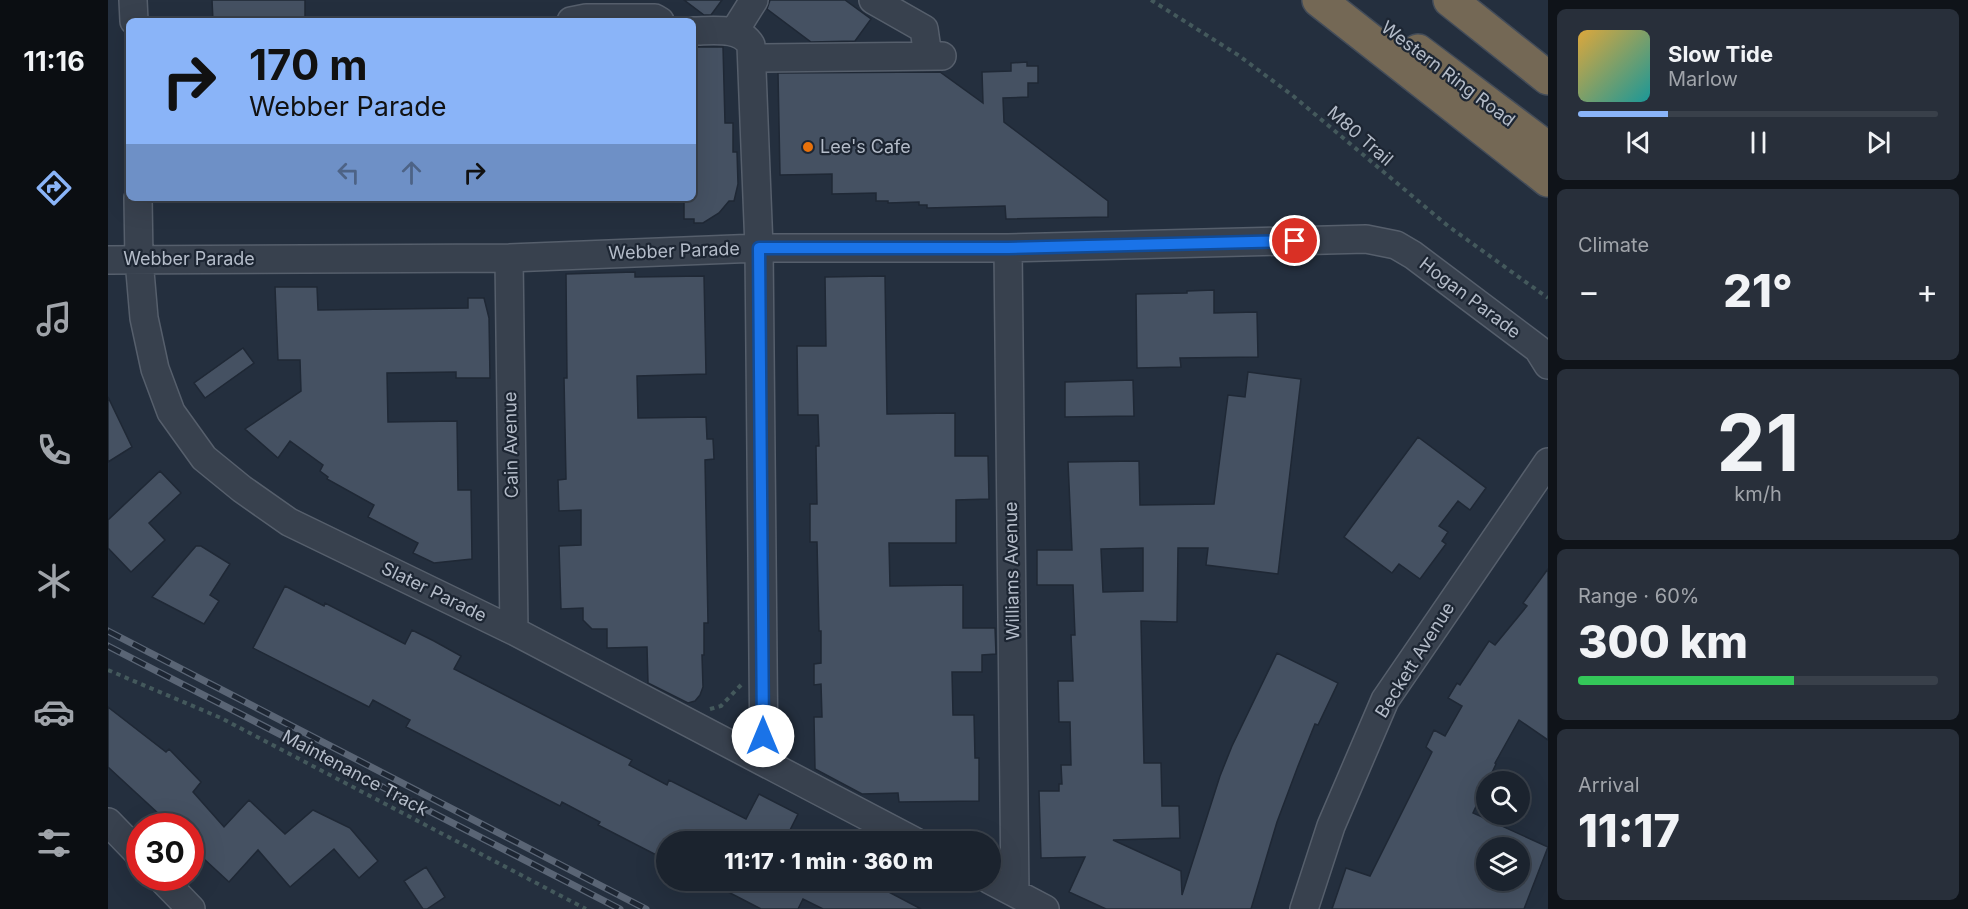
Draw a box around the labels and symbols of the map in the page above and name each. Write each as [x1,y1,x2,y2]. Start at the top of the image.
street label: Western Ring Road [1377,17,1519,131]
street label: M80 Trail [1323,101,1397,170]
place label: Lee's Cafe [820,136,911,157]
marker: Lee's Cafe [801,140,815,154]
pin [1269,215,1320,266]
street label: Webber Parade [608,238,740,263]
street label: Webber Parade [123,248,255,269]
street label: Hogan Parade [1416,253,1525,342]
street label: Cain Avenue [499,392,522,498]
street label: Williams Avenue [1000,501,1023,641]
street label: Slater Parade [378,557,490,626]
street label: Beckett Avenue [1371,598,1458,721]
position arrow [731,704,795,768]
street label: Maintenance Track [279,725,432,820]
speed limit sign: 30 [126,813,204,891]

